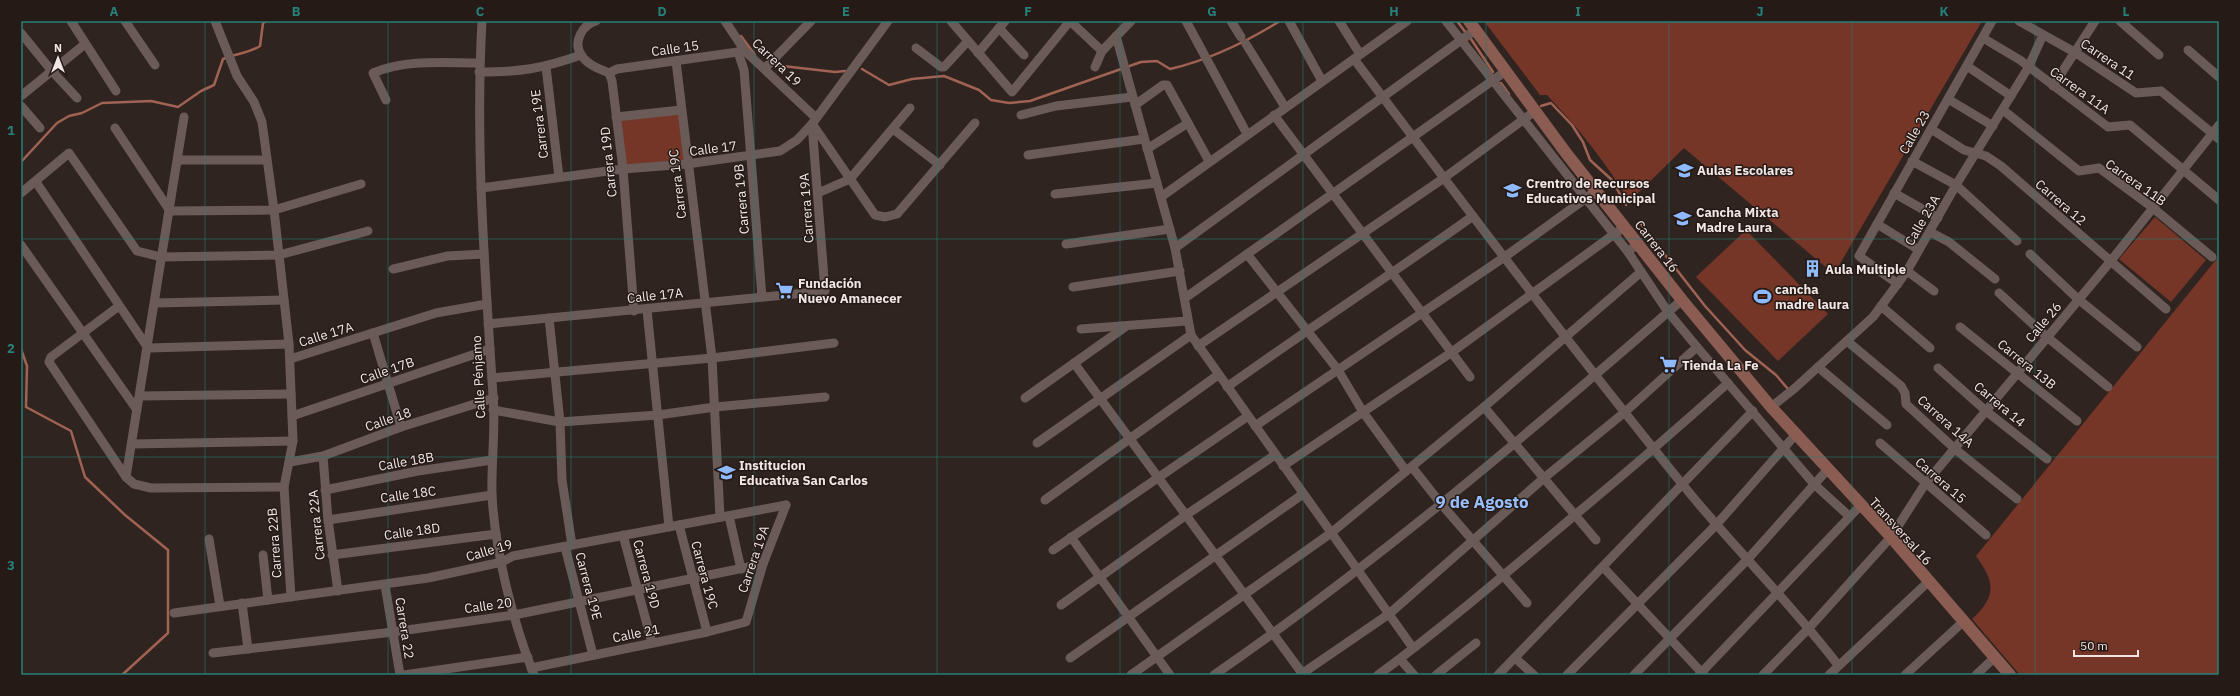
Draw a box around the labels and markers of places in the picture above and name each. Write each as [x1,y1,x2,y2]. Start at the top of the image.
school or university icon: Aulas Escolares [1674,160,1694,180]
place label: Aulas Escolares [1697,162,1794,179]
place label: Crentro de Recursos Educativos Municipal [1526,175,1656,207]
school or university icon: Crentro de Recursos Educativos Municipal [1503,180,1523,200]
place label: Cancha Mixta Madre Laura [1696,204,1779,236]
school or university icon: Cancha Mixta Madre Laura [1673,209,1693,229]
building icon: Aula Multiple [1802,259,1822,279]
place label: Aula Multiple [1825,261,1906,278]
place label: Fundación Nuevo Amanecer [798,275,902,307]
supermarket icon: Fundación Nuevo Amanecer [775,280,795,300]
place label: cancha madre laura [1775,281,1849,313]
sports icon: cancha madre laura [1752,286,1772,306]
supermarket icon: Tienda La Fe [1659,355,1679,375]
place label: Tienda La Fe [1682,357,1759,374]
place label: Institucion Educativa San Carlos [739,457,868,489]
school or university icon: Institucion Educativa San Carlos [716,462,736,482]

